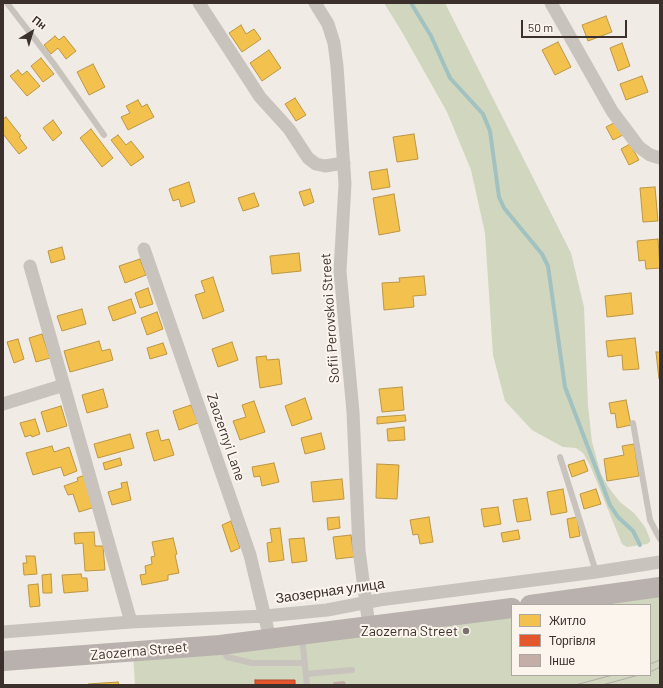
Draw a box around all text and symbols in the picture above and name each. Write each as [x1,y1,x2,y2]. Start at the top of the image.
north arrow [12,12,52,52]
scale bar [523,12,629,38]
text: Пн [30,13,49,32]
text: 50 m [528,20,553,34]
street label: Sofii Perovskoi Street [317,252,343,384]
street label: Zaozernyi Lane [203,391,249,483]
street label: Заозерная улица [274,575,386,607]
legend [511,604,651,676]
text: Житло [549,613,586,627]
place label: Zaozerna Street [361,623,458,639]
marker: Zaozerna Street [461,626,471,636]
text: Торгівля [549,633,595,647]
street label: Zaozerna Street [90,638,188,664]
text: Інше [549,653,575,667]

